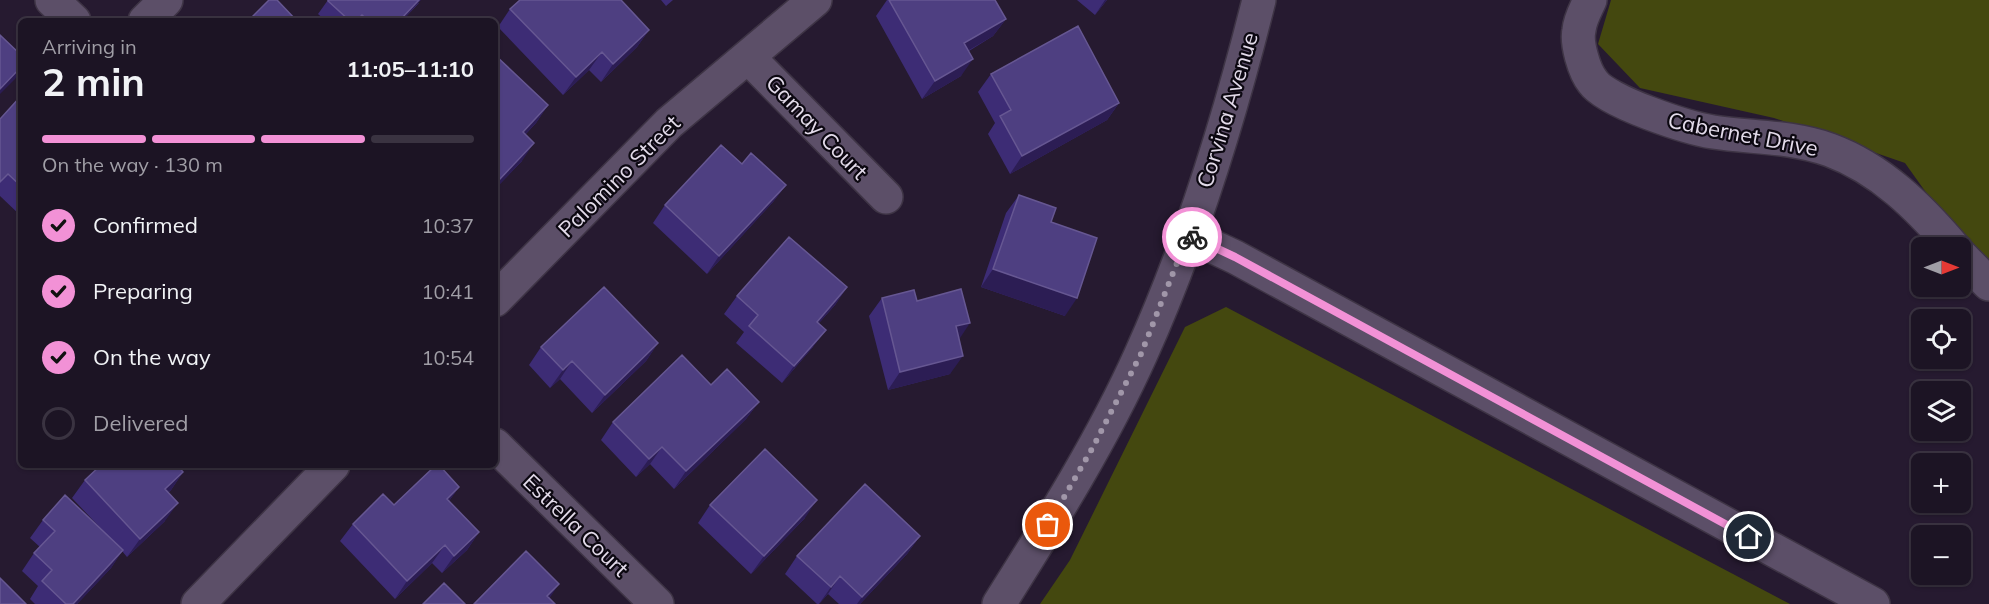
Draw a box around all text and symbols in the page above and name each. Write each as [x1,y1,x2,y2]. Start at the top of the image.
street label: Corvina Avenue [1190,29,1264,191]
text: Arriving in [42,34,137,59]
text: 11:05–11:10 [346,55,474,83]
text: 2 min [42,57,145,106]
street label: Gamay Court [760,69,874,185]
street label: Cabernet Drive [1665,106,1821,162]
street label: Palomino Street [552,109,686,243]
text: On the way · 130 m [42,152,223,177]
courier [1162,207,1222,267]
icon: check [42,209,75,242]
text: Confirmed [93,211,198,239]
text: 10:37 [421,213,474,238]
icon: bike [1176,221,1209,254]
north arrow [1911,237,1971,297]
map controls [1911,237,1971,585]
icon: check [42,275,75,308]
text: Preparing [93,277,193,305]
text: 10:41 [421,279,474,304]
button: locate [1911,309,1971,369]
icon: check [42,341,75,374]
text: On the way [93,343,211,371]
text: 10:54 [421,345,474,370]
button: layers [1911,381,1971,441]
text: Delivered [93,409,188,437]
button: + [1911,453,1971,513]
street label: Estrella Court [517,468,635,583]
pin [1022,499,1073,550]
icon: bag [1031,508,1064,541]
pin [1723,511,1774,562]
icon: home [1732,520,1765,553]
button: − [1911,525,1971,585]

